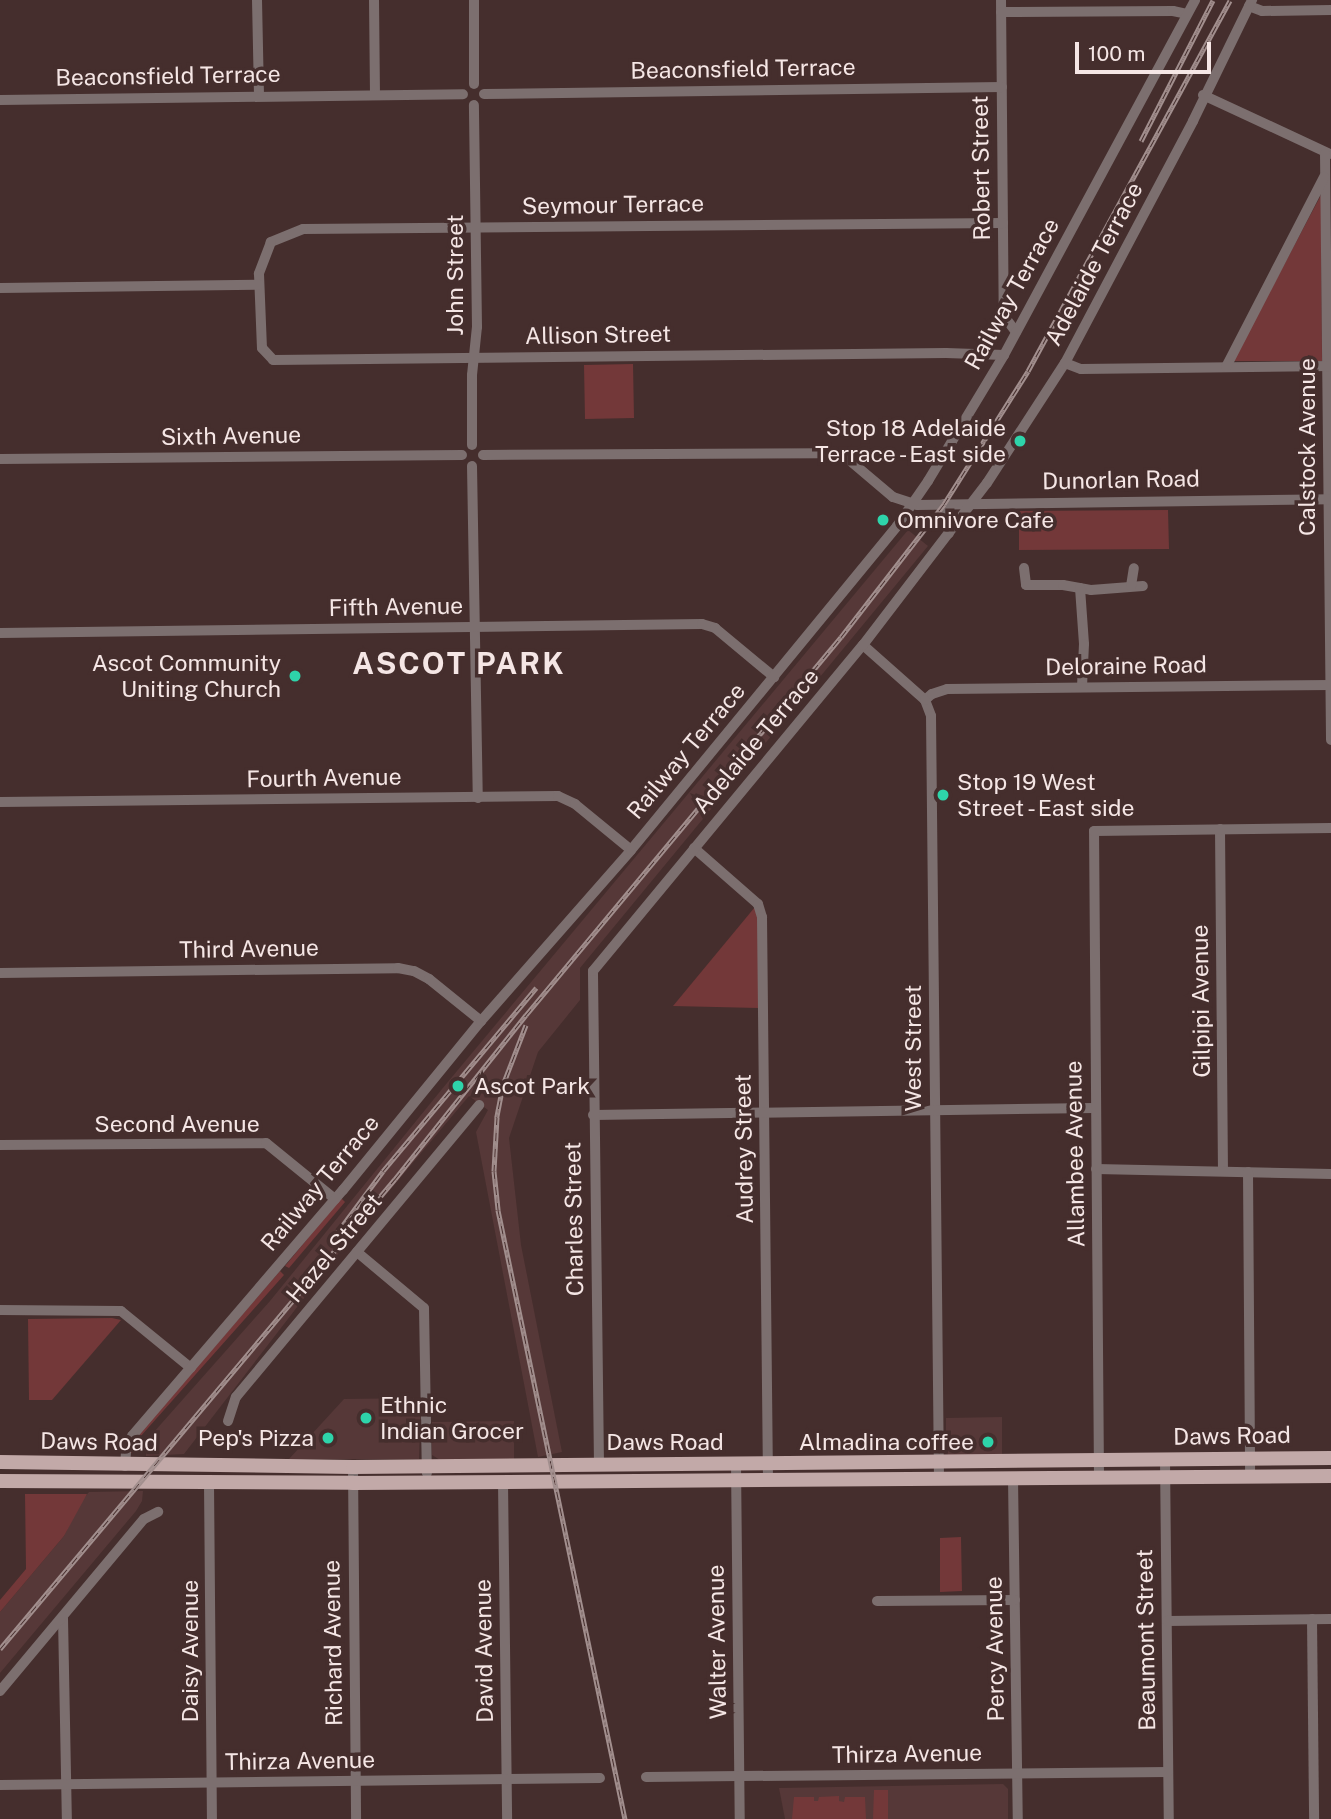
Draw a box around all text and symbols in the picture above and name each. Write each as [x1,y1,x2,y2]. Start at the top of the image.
scale bar [1079,28,1216,72]
text: 100 m [1088,41,1145,66]
street label: Beaconsfield Terrace [630,53,856,85]
street label: Beaconsfield Terrace [55,60,281,92]
street label: Robert Street [966,95,996,241]
street label: Adelaide Terrace [1039,178,1149,350]
street label: Seymour Terrace [522,190,704,220]
street label: Railway Terrace [959,213,1065,375]
street label: John Street [441,214,469,336]
street label: Allison Street [525,320,671,350]
street label: Calstock Avenue [1293,358,1321,536]
place label: Stop 18 Adelaide Terrace - East side [809,414,1006,468]
street label: Sixth Avenue [161,421,301,451]
marker: Stop 18 Adelaide Terrace - East side [1012,433,1028,449]
street label: Dunorlan Road [1042,465,1200,495]
place label: Omnivore Cafe [897,506,1054,534]
marker: Omnivore Cafe [875,512,891,528]
street label: Fifth Avenue [329,592,463,622]
district label: ASCOT PARK [354,645,564,681]
place label: Ascot Community Uniting Church [92,649,281,703]
street label: Deloraine Road [1045,651,1207,681]
street label: Adelaide Terrace [687,663,825,819]
marker: Ascot Community Uniting Church [287,668,303,684]
street label: Railway Terrace [621,677,751,825]
street label: Fourth Avenue [246,763,402,793]
place label: Stop 19 West Street - East side [957,768,1141,822]
marker: Stop 19 West Street - East side [935,787,951,803]
street label: Gilpipi Avenue [1186,924,1216,1078]
street label: Third Avenue [179,934,319,964]
street label: West Street [899,985,927,1111]
street label: Allambee Avenue [1060,1060,1090,1248]
place label: Ascot Park [474,1072,590,1100]
street label: Audrey Street [729,1074,759,1224]
marker: Ascot Park [448,1076,468,1096]
street label: Railway Terrace [255,1109,385,1257]
street label: Second Avenue [94,1110,260,1138]
street label: Charles Street [559,1142,589,1296]
street label: Hazel Street [280,1188,388,1308]
place label: Ethnic Indian Grocer [380,1391,524,1445]
marker: Ethnic Indian Grocer [358,1410,374,1426]
street label: Daws Road [1173,1421,1291,1451]
place label: Pep's Pizza [198,1424,314,1452]
street label: Daws Road [40,1427,158,1457]
street label: Daws Road [606,1428,724,1456]
place label: Almadina coffee [798,1428,974,1456]
marker: Pep's Pizza [320,1430,336,1446]
marker: Almadina coffee [980,1434,996,1450]
street label: Beaumont Street [1131,1549,1161,1731]
street label: Richard Avenue [318,1560,348,1726]
street label: Walter Avenue [702,1564,732,1720]
street label: Percy Avenue [980,1576,1010,1722]
street label: David Avenue [469,1579,499,1723]
street label: Daisy Avenue [176,1580,204,1722]
street label: Thirza Avenue [832,1739,982,1769]
street label: Thirza Avenue [225,1746,375,1776]

